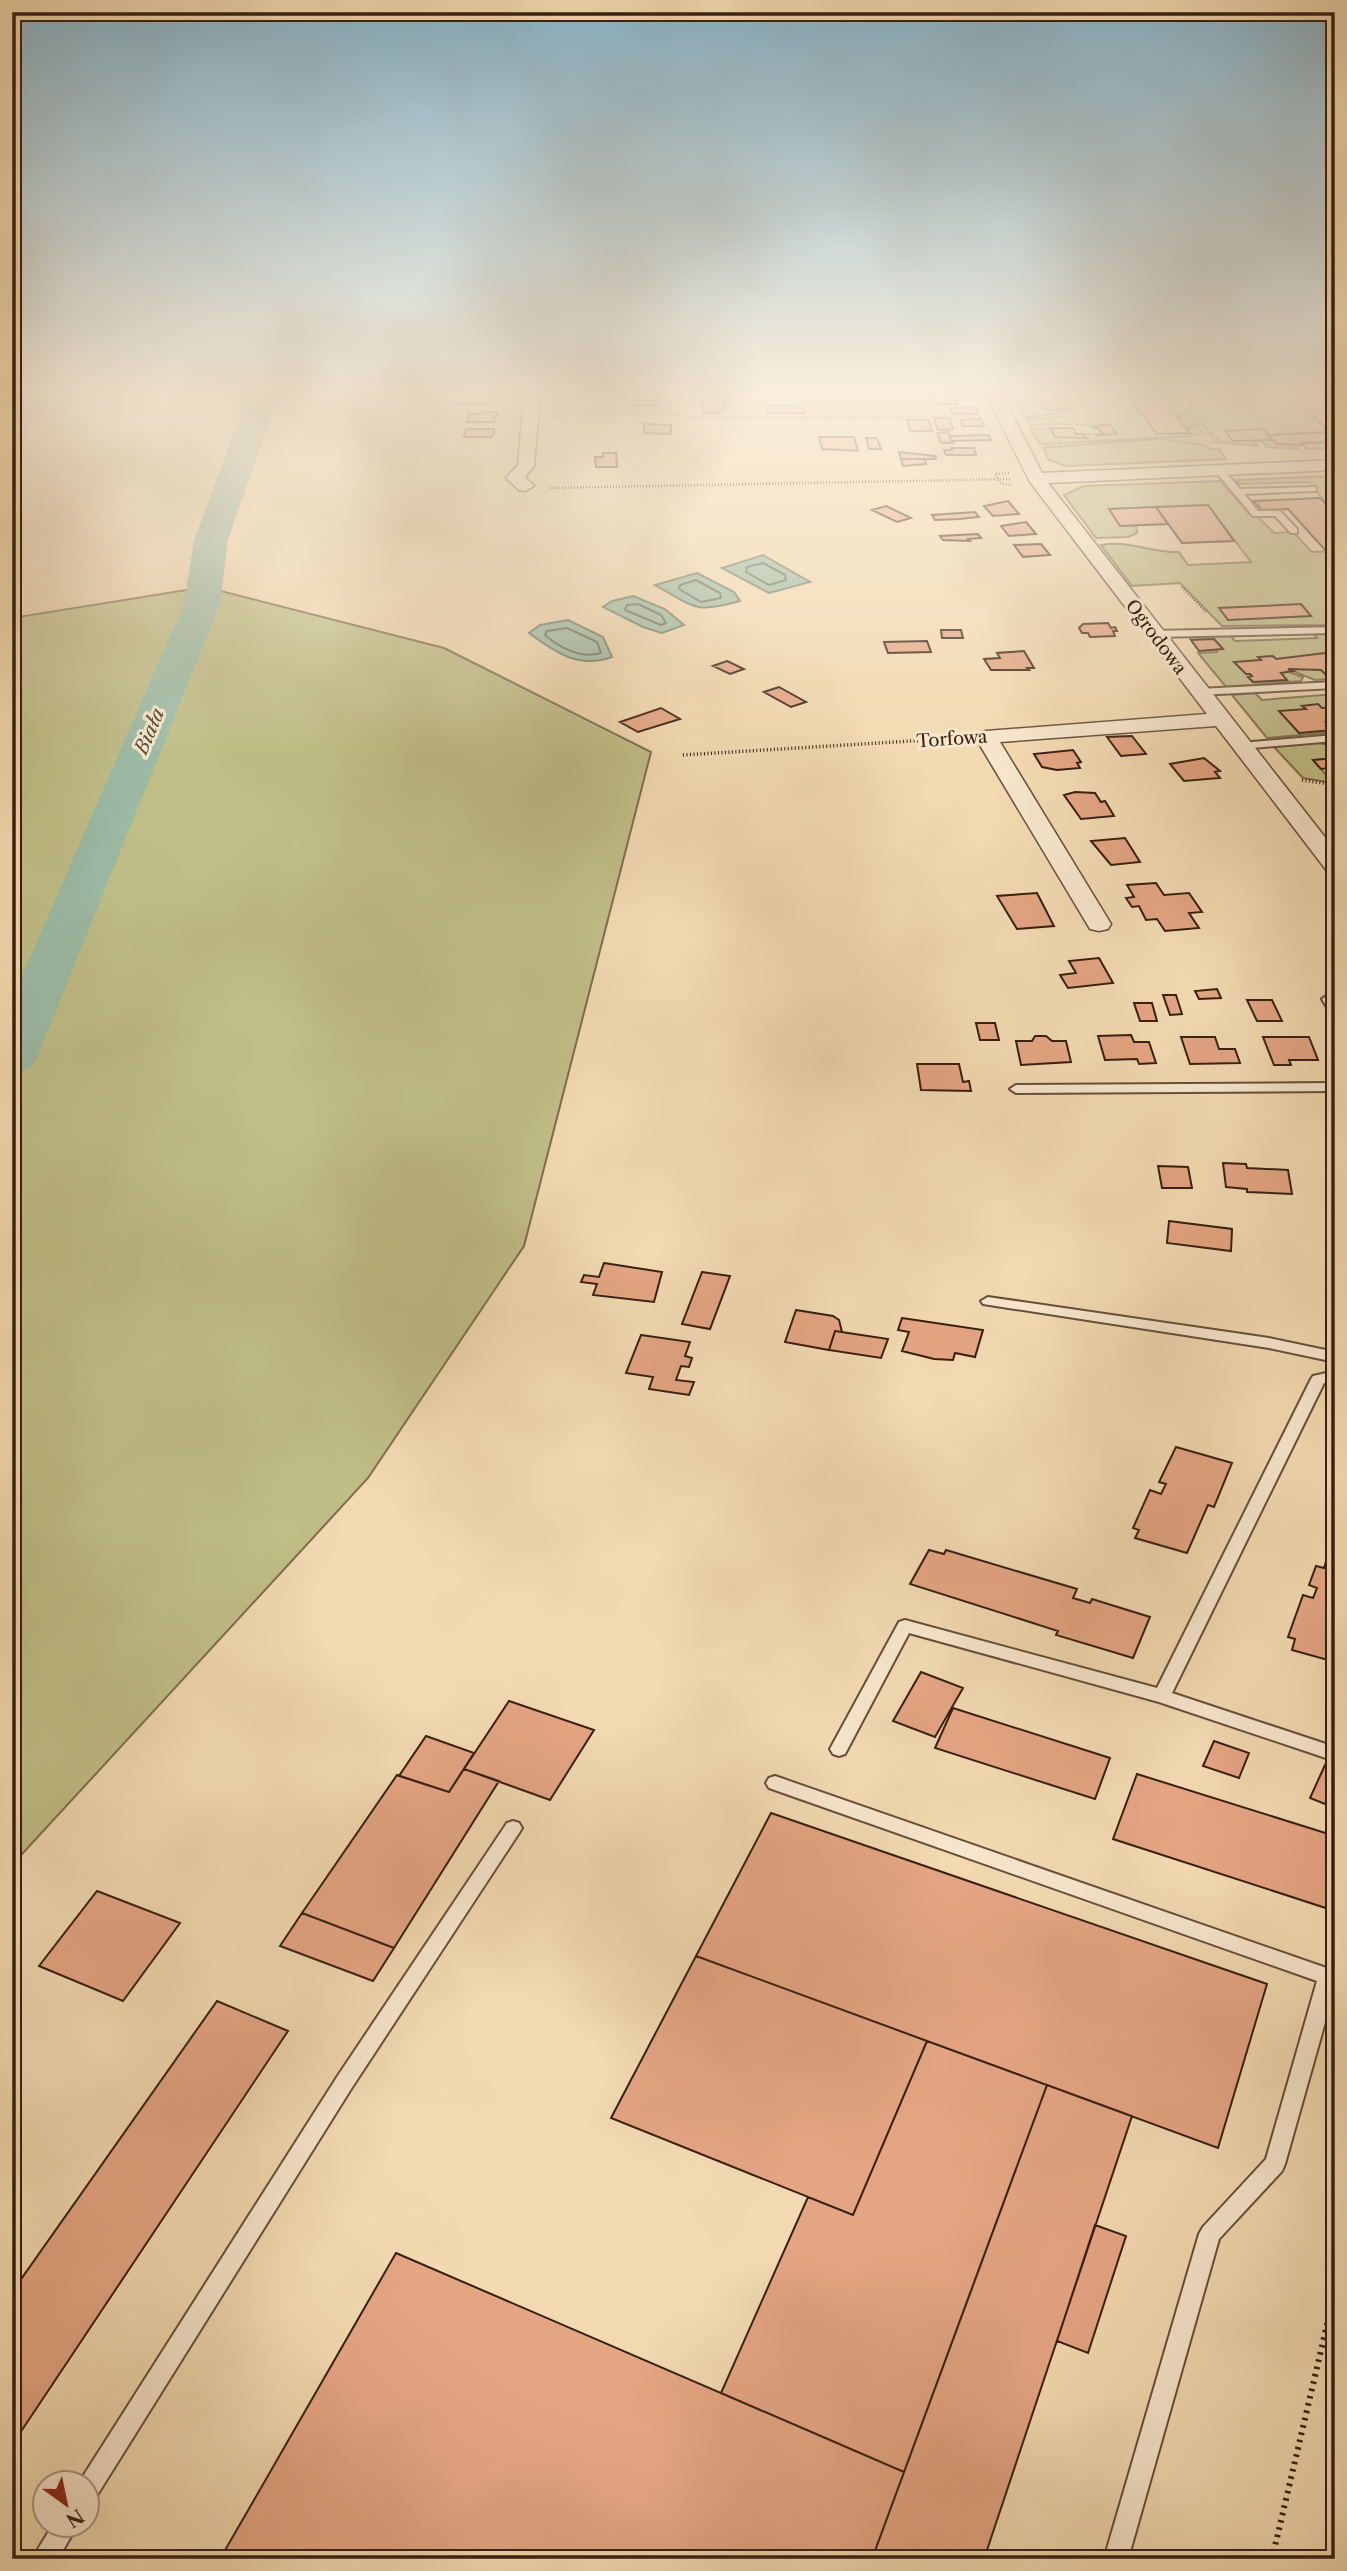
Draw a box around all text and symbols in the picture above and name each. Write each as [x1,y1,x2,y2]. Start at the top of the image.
street label: Ogrodowa [1121,595,1192,679]
water label: Biała [129,704,170,760]
street label: Torfowa [916,726,989,752]
north arrow [32,2470,102,2540]
text: N [62,2504,88,2532]

